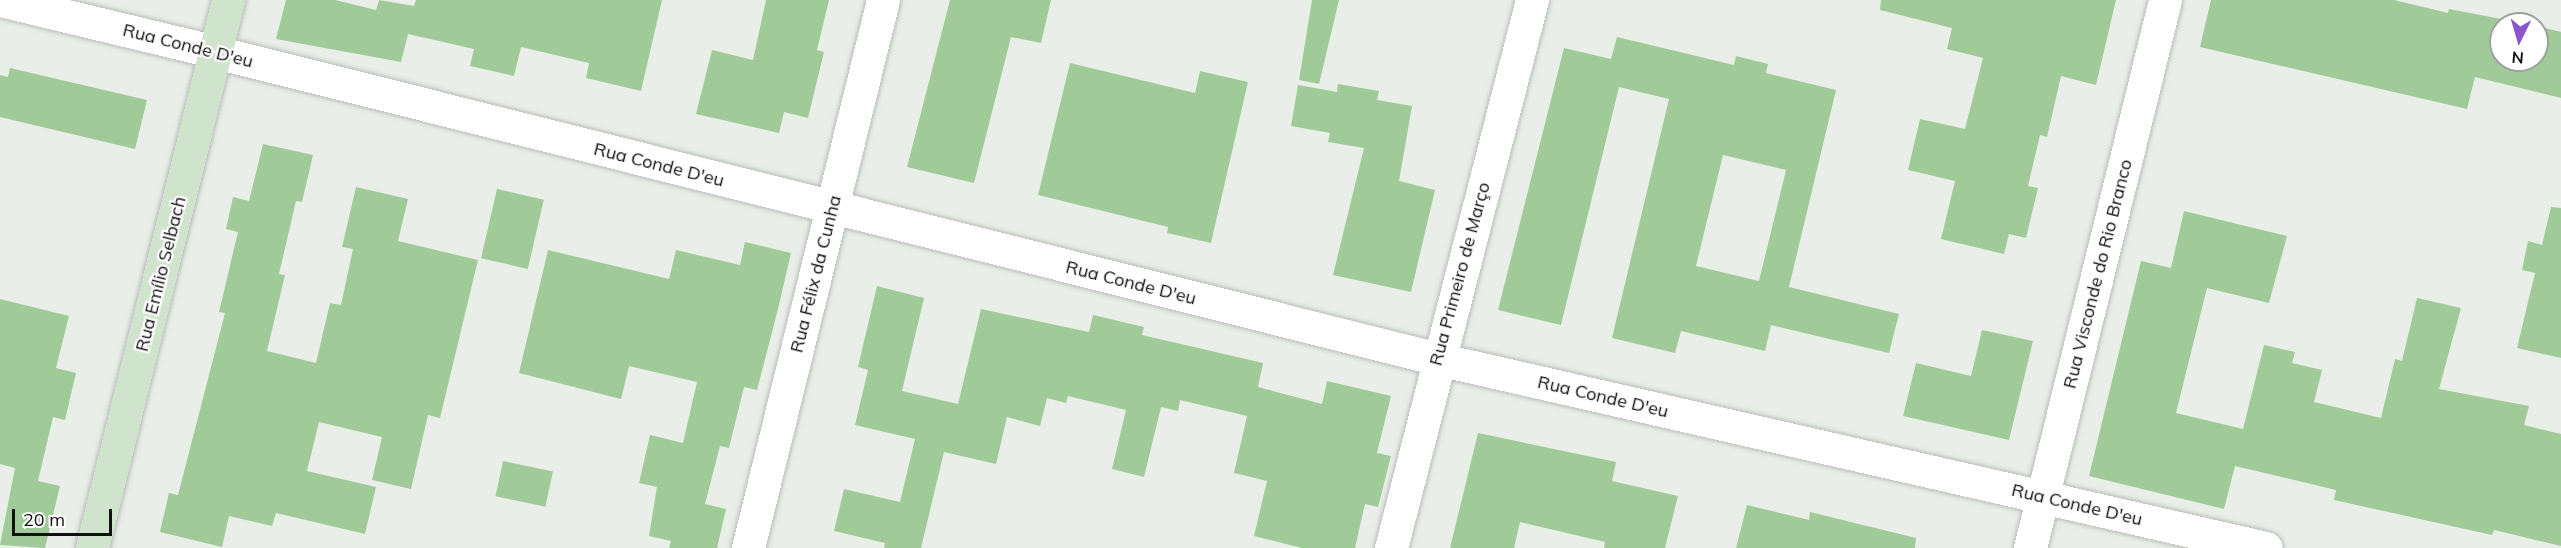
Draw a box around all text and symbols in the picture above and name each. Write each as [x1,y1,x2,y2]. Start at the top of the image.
north arrow [2489,12,2549,72]
street label: Rua Conde D'eu [121,19,255,73]
text: N [2511,47,2525,68]
street label: Rua Conde D'eu [592,138,726,192]
street label: Rua Visconde do Rio Branco [2059,157,2137,391]
street label: Rua Primeiro de Março [1425,180,1495,368]
street label: Rua Félix da Cunha [786,193,846,355]
street label: Rua Emílio Selbach [131,194,191,354]
street label: Rua Conde D'eu [1064,256,1198,310]
street label: Rua Conde D'eu [1535,371,1671,423]
street label: Rua Conde D'eu [2009,479,2145,531]
scale bar [15,497,116,535]
text: 20 m [23,508,65,531]

